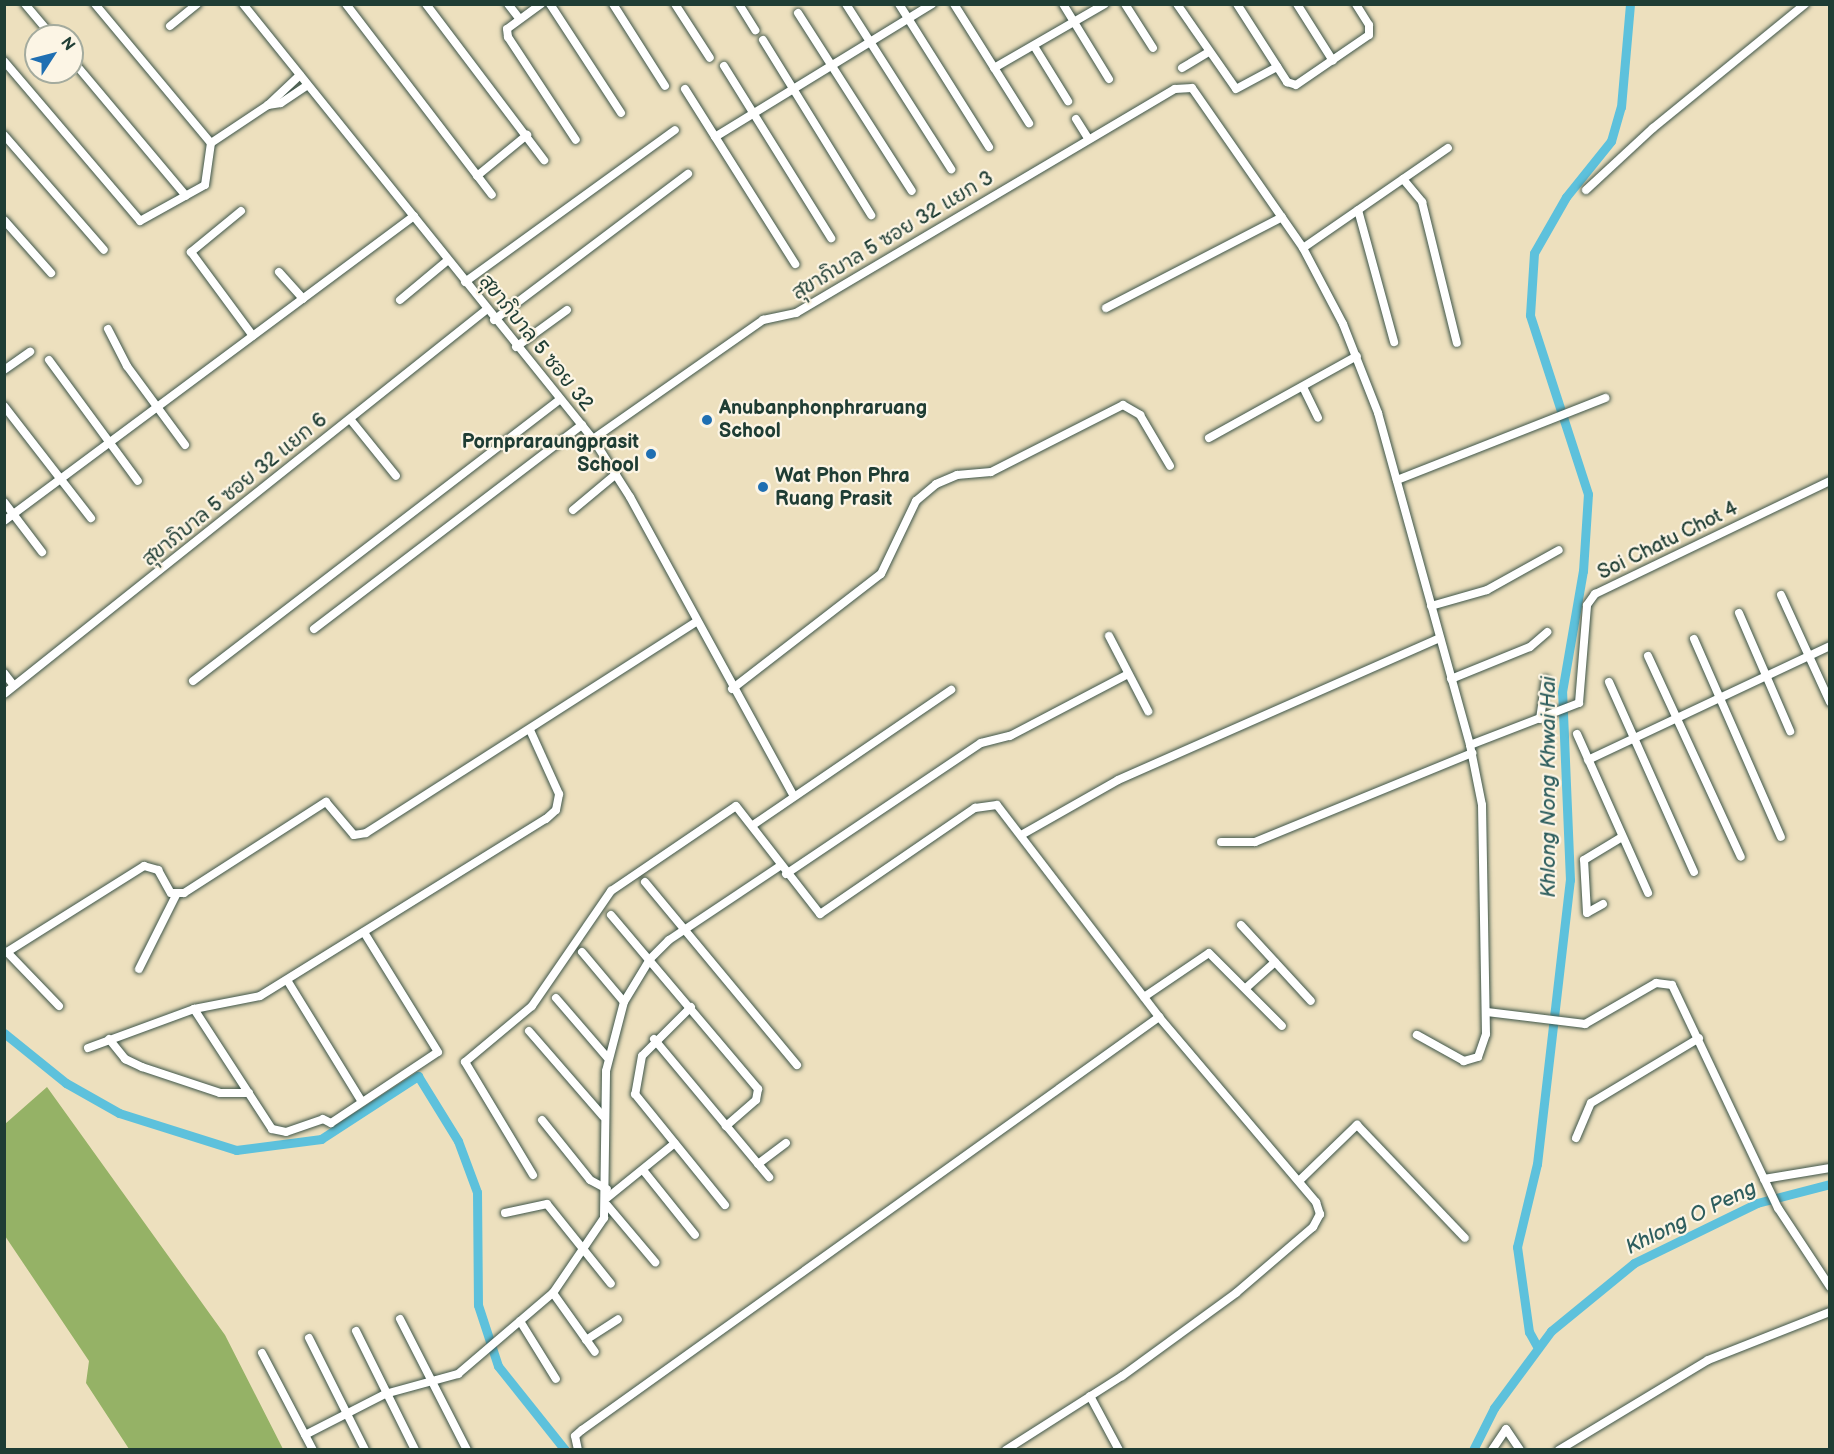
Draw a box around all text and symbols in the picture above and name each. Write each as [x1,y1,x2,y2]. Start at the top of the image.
north arrow [24,24,84,84]
text: N [56,34,79,55]
street label: สุขาภิบาล 5 ซอย 32 แยก 3 [788,166,998,306]
street label: สุขาภิบาล 5 ซอย 32 [474,270,598,416]
place label: Anubanphonphraruang School [719,396,927,443]
street label: สุขาภิบาล 5 ซอย 32 แยก 6 [138,408,332,572]
marker: Anubanphonphraruang School [700,413,714,427]
place label: Pornpraraungprasit School [462,430,639,477]
marker: Pornpraraungprasit School [644,447,658,461]
place label: Wat Phon Phra Ruang Prasit [775,464,910,511]
marker: Wat Phon Phra Ruang Prasit [756,480,770,494]
street label: Soi Chatu Chot 4 [1594,497,1742,585]
water label: Khlong Nong Khwai Hai [1536,676,1562,898]
water label: Khlong O Peng [1622,1175,1760,1261]

